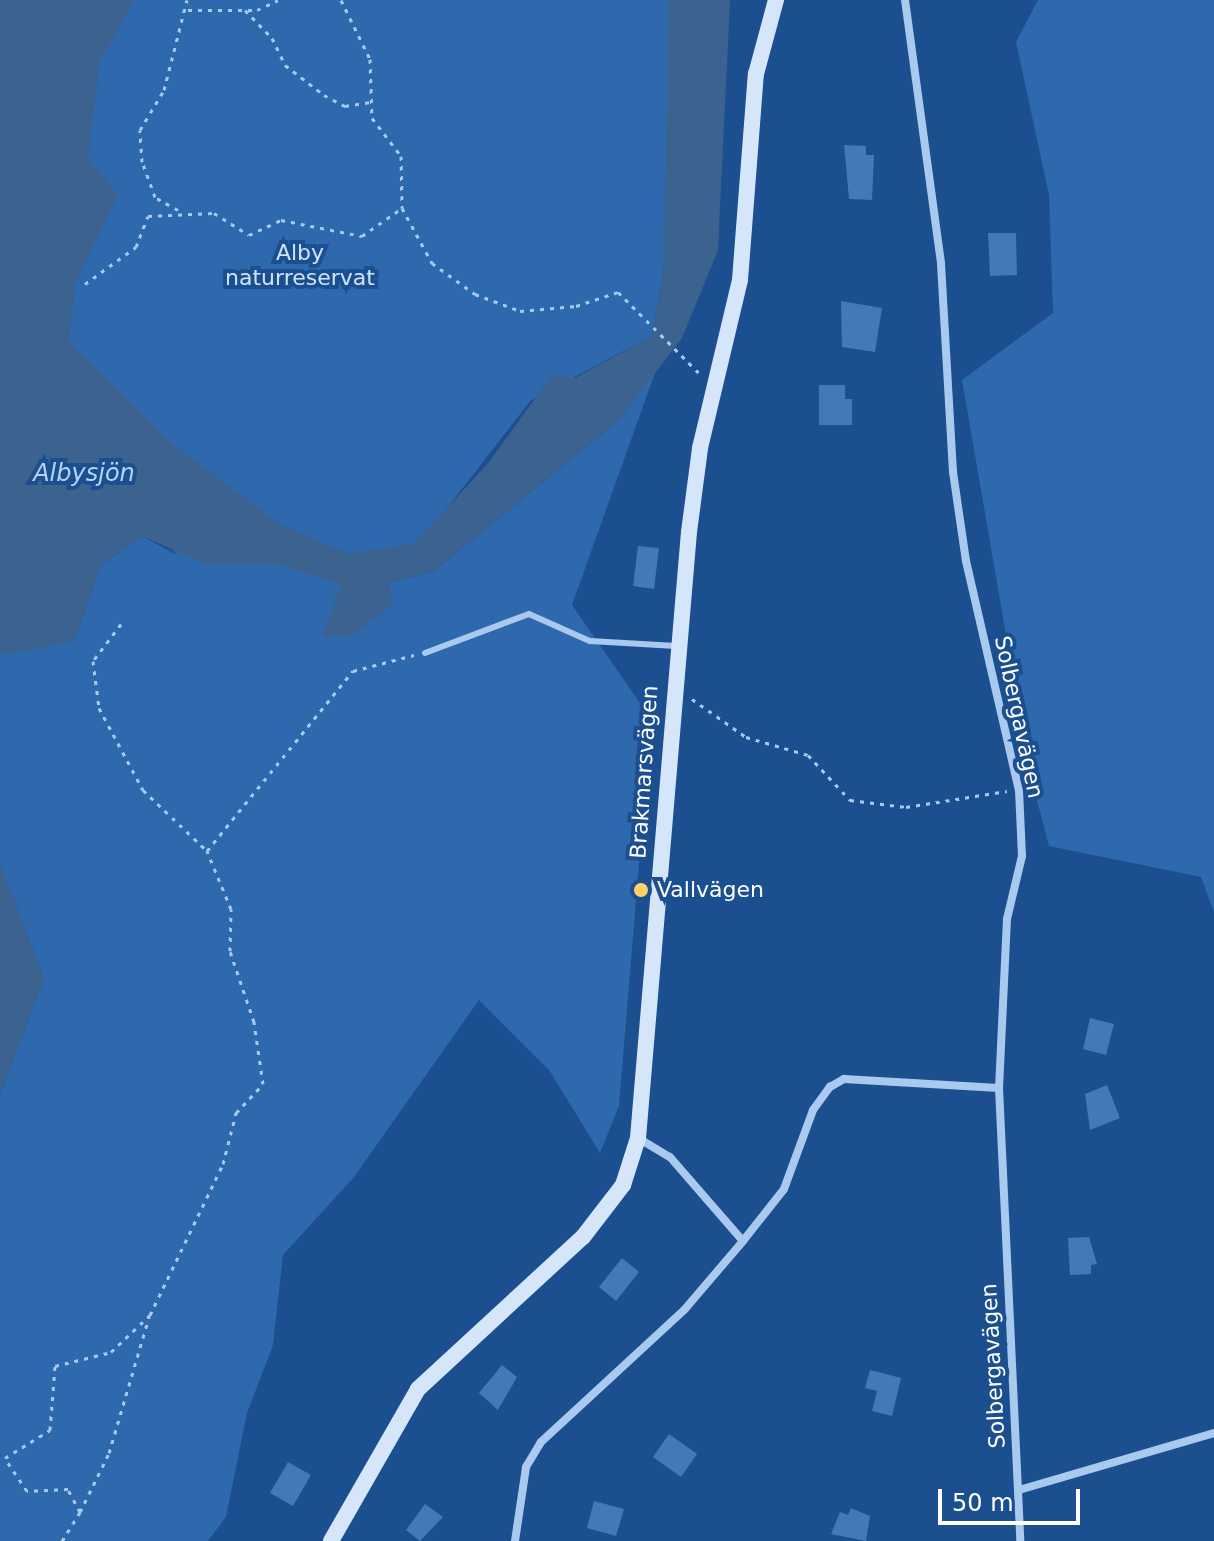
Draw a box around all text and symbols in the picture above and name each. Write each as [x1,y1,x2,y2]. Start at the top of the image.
park label: Alby naturreservat [225,239,375,290]
water label: Albysjön [33,460,135,488]
street label: Solbergavägen [989,634,1049,800]
street label: Brakmarsvägen [625,684,663,860]
place label: Vallvägen [657,877,764,903]
marker: Vallvägen [632,881,650,899]
street label: Solbergavägen [975,1283,1011,1449]
scale bar [942,1473,1084,1523]
text: 50 m [952,1489,1014,1517]

